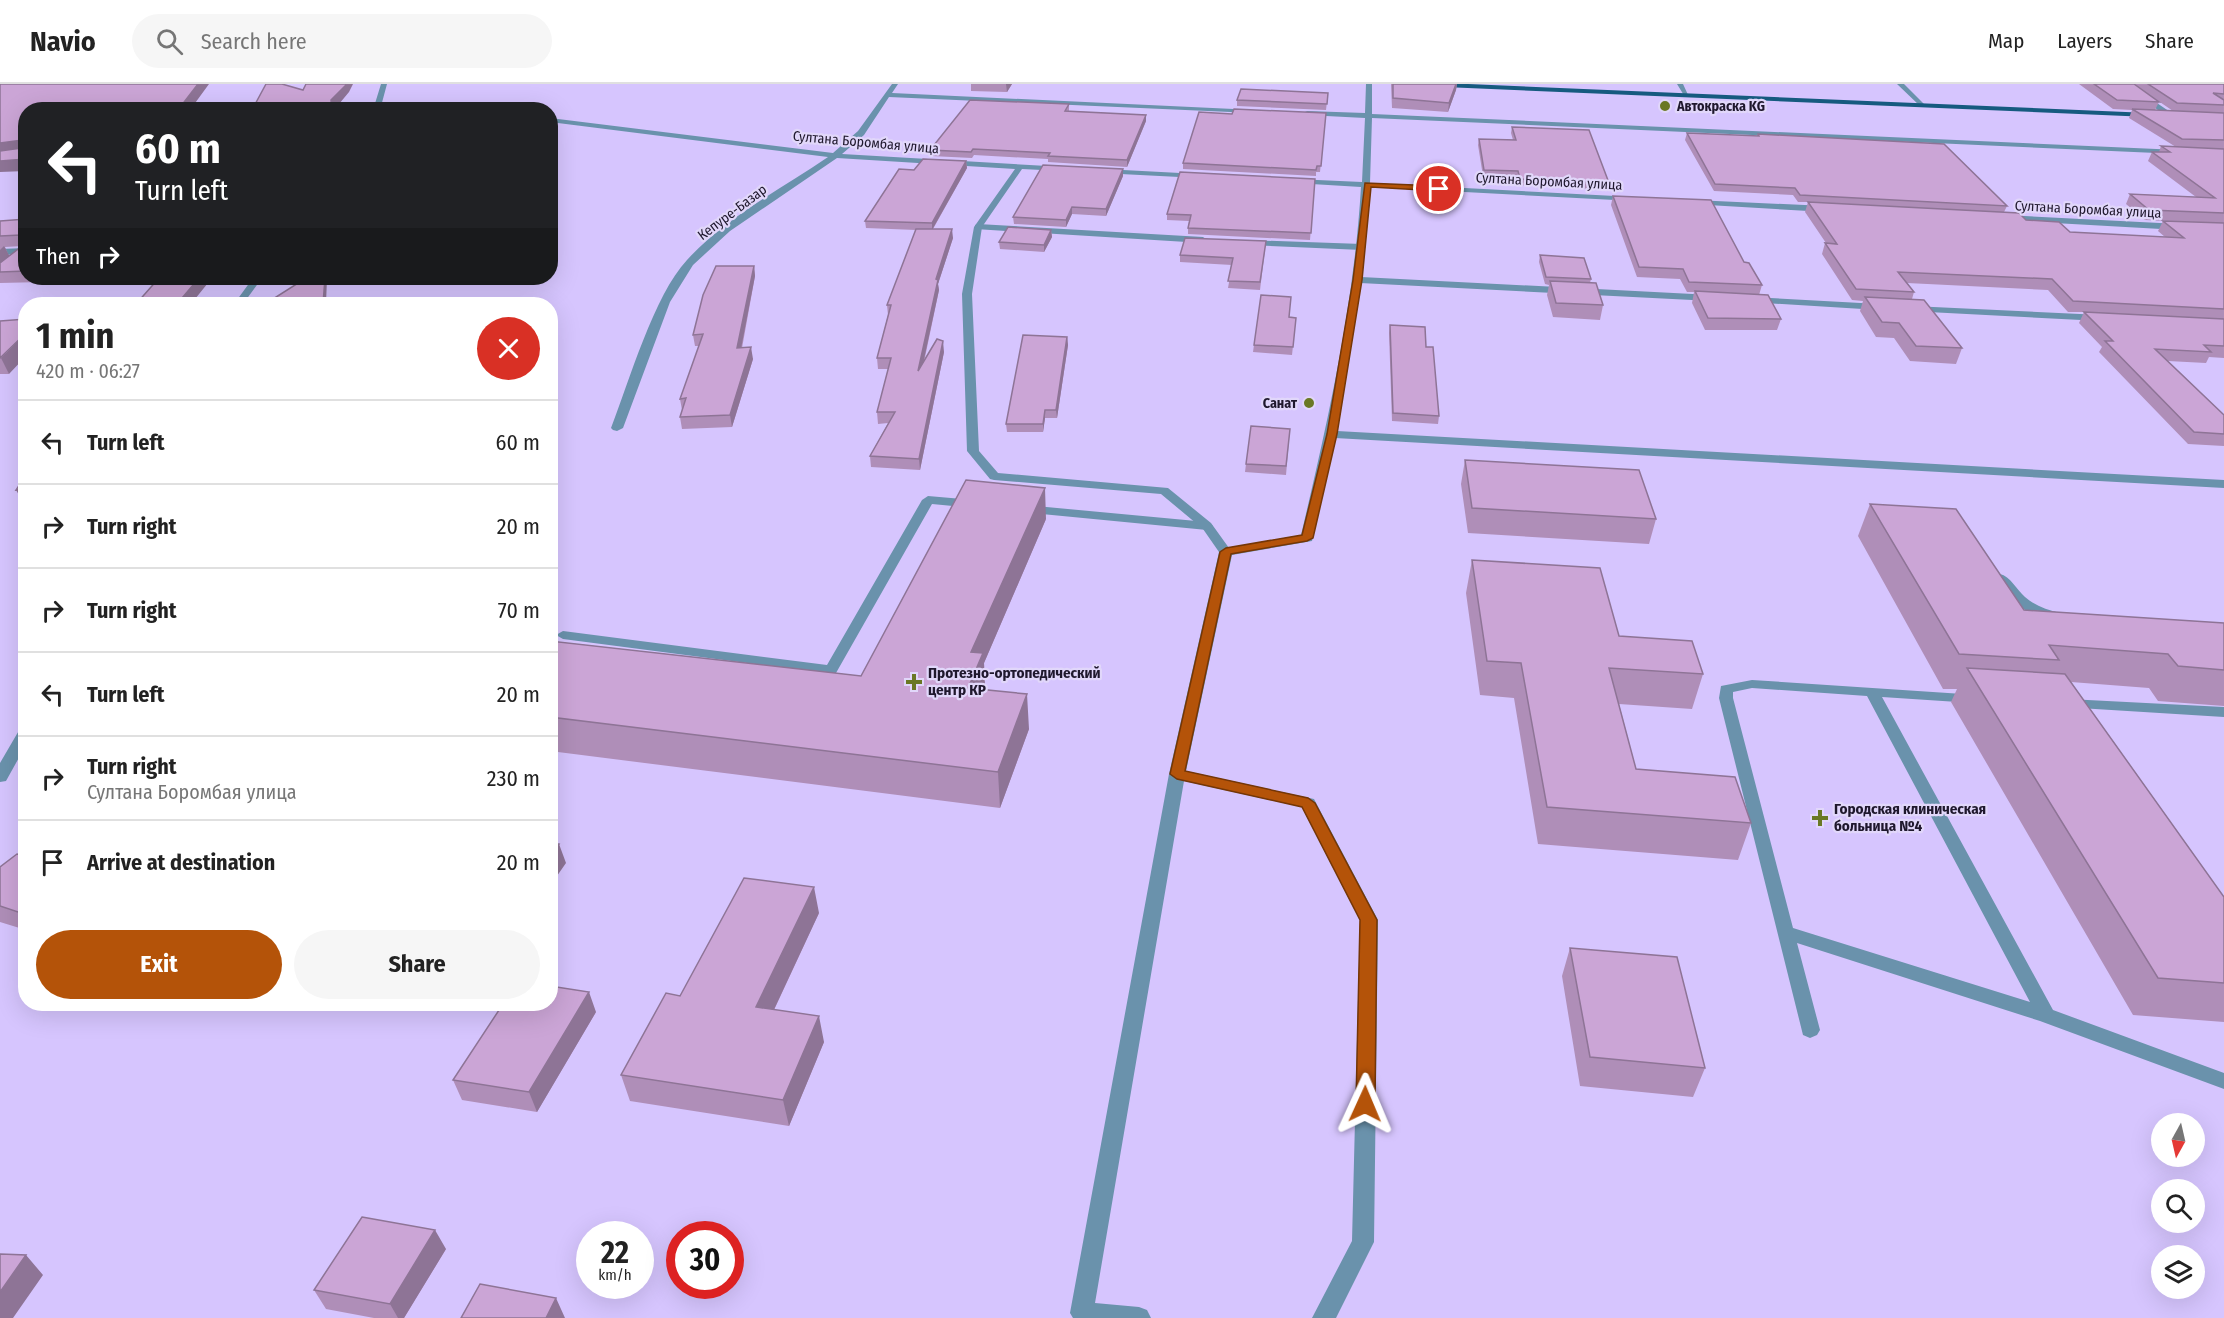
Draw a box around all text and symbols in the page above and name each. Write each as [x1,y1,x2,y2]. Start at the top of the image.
search box [132,14,552,68]
text: Navio [30,25,96,58]
icon: search [153,25,186,58]
text: Search here [201,28,307,55]
text: Map [1988,28,2024,54]
text: Layers [2057,28,2112,54]
text: Share [2145,28,2194,54]
place label: Автокраска KG [1676,98,1765,115]
marker: Автокраска KG [1658,99,1672,113]
text: 60 m [135,124,221,174]
icon: left [36,126,114,204]
street label: Султана Боромбая улица [792,128,940,157]
pin [1413,163,1464,214]
street label: Султана Боромбая улица [1475,169,1623,194]
icon: arrive [1422,172,1455,205]
text: Turn left [135,175,228,207]
street label: Кепуре-Базар [694,181,770,244]
street label: Султана Боромбая улица [2014,197,2162,222]
icon: right [92,240,125,273]
text: Then [36,243,80,270]
text: 1 min [36,314,114,358]
button: close [477,317,540,380]
text: 420 m · 06:27 [36,359,140,383]
place label: Санат [1263,395,1298,412]
marker: Санат [1302,396,1316,410]
icon: left [36,426,69,459]
text: Turn left [87,429,165,456]
text: 60 m [496,429,540,456]
icon: right [36,510,69,543]
text: Turn right [87,513,176,540]
text: 20 m [497,513,540,540]
icon: right [36,594,69,627]
text: Turn right [87,597,176,624]
text: 70 m [498,597,540,624]
place label: Протезно-ортопедический центр КР [928,664,1101,699]
marker: Протезно-ортопедический центр КР [905,673,923,691]
icon: left [36,678,69,711]
text: Turn left [87,681,165,708]
text: 20 m [497,681,540,708]
text: Turn right [87,753,176,780]
icon: right [36,762,69,795]
text: 230 m [487,765,540,792]
text: Султана Боромбая улица [87,780,297,804]
place label: Городская клиническая больница №4 [1834,800,1986,835]
marker: Городская клиническая больница №4 [1811,809,1829,827]
icon: arrive [36,846,69,879]
text: Arrive at destination [87,849,275,876]
text: 20 m [497,849,540,876]
button: Exit [36,930,282,999]
button: Share [294,930,540,999]
position arrow [1333,1072,1397,1136]
north arrow [2151,1113,2205,1167]
map controls [2151,1113,2205,1299]
button: search [2151,1179,2205,1233]
speed limit sign: 30 [666,1221,744,1299]
text: 22 [601,1235,629,1271]
button: layers [2151,1245,2205,1299]
text: km/h [598,1266,632,1284]

